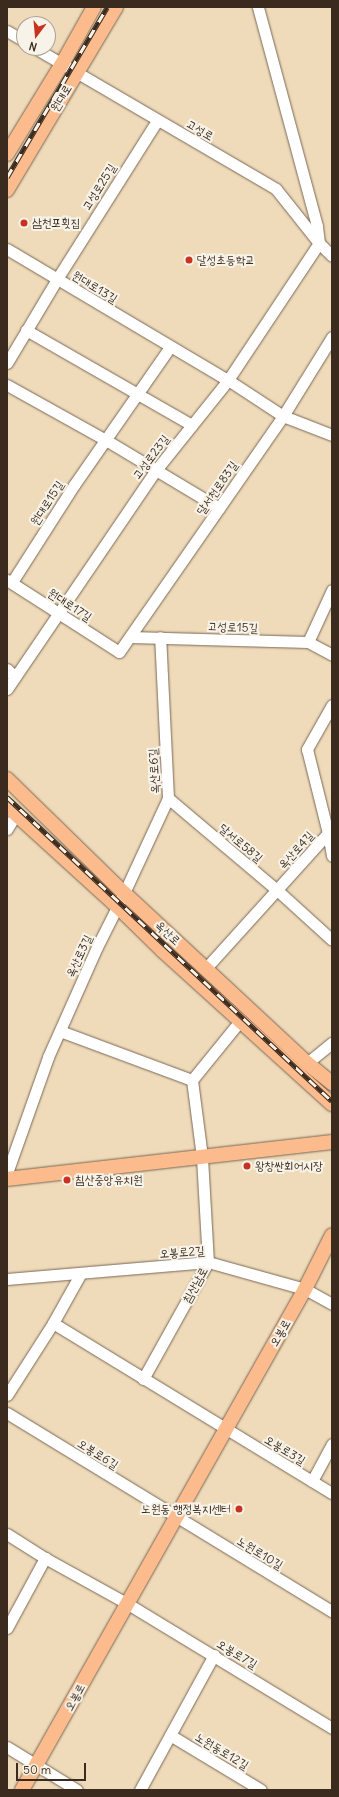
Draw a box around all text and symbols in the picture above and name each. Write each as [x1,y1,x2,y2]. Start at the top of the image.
north arrow [16,16,56,56]
text: N [27,39,39,54]
street label: 원대로 [47,82,75,114]
street label: 고성로 [184,117,216,143]
street label: 고성로25길 [79,161,119,213]
place label: 삼천포횟집 [32,216,80,230]
marker: 삼천포횟집 [19,218,29,228]
place label: 달성초등학교 [197,253,255,267]
marker: 달성초등학교 [184,255,194,265]
street label: 원대로13길 [70,268,120,306]
street label: 고성로23길 [130,432,172,482]
street label: 달서천로83길 [193,458,241,518]
street label: 원대로15길 [27,478,67,528]
street label: 원대로17길 [45,586,95,624]
street label: 고성로15길 [208,619,258,635]
street label: 옥산로6길 [146,748,162,794]
street label: 달서로58길 [216,821,266,865]
street label: 옥산로4길 [275,828,317,872]
street label: 옥산로 [152,918,184,948]
street label: 옥산로3길 [63,932,95,980]
place label: 왕창싼회어시장 [255,1159,323,1173]
marker: 왕창싼회어시장 [242,1161,252,1171]
place label: 침산중앙유치원 [75,1173,143,1187]
marker: 침산중앙유치원 [62,1175,72,1185]
street label: 오봉로2길 [159,1243,205,1261]
street label: 침산남로 [179,1265,211,1305]
street label: 오봉로 [267,1317,293,1349]
street label: 오봉로3길 [262,1432,308,1468]
street label: 오봉로6길 [75,1436,121,1472]
place label: 노원동 행정복지센터 [141,1502,231,1516]
marker: 노원동 행정복지센터 [234,1504,244,1514]
street label: 노원로10길 [234,1534,286,1572]
street label: 오봉로7길 [214,1636,260,1672]
street label: 오봉로 [62,1681,88,1713]
street label: 노원동로12길 [193,1729,251,1773]
scale bar [18,1755,88,1781]
text: 50 m [23,1762,51,1777]

